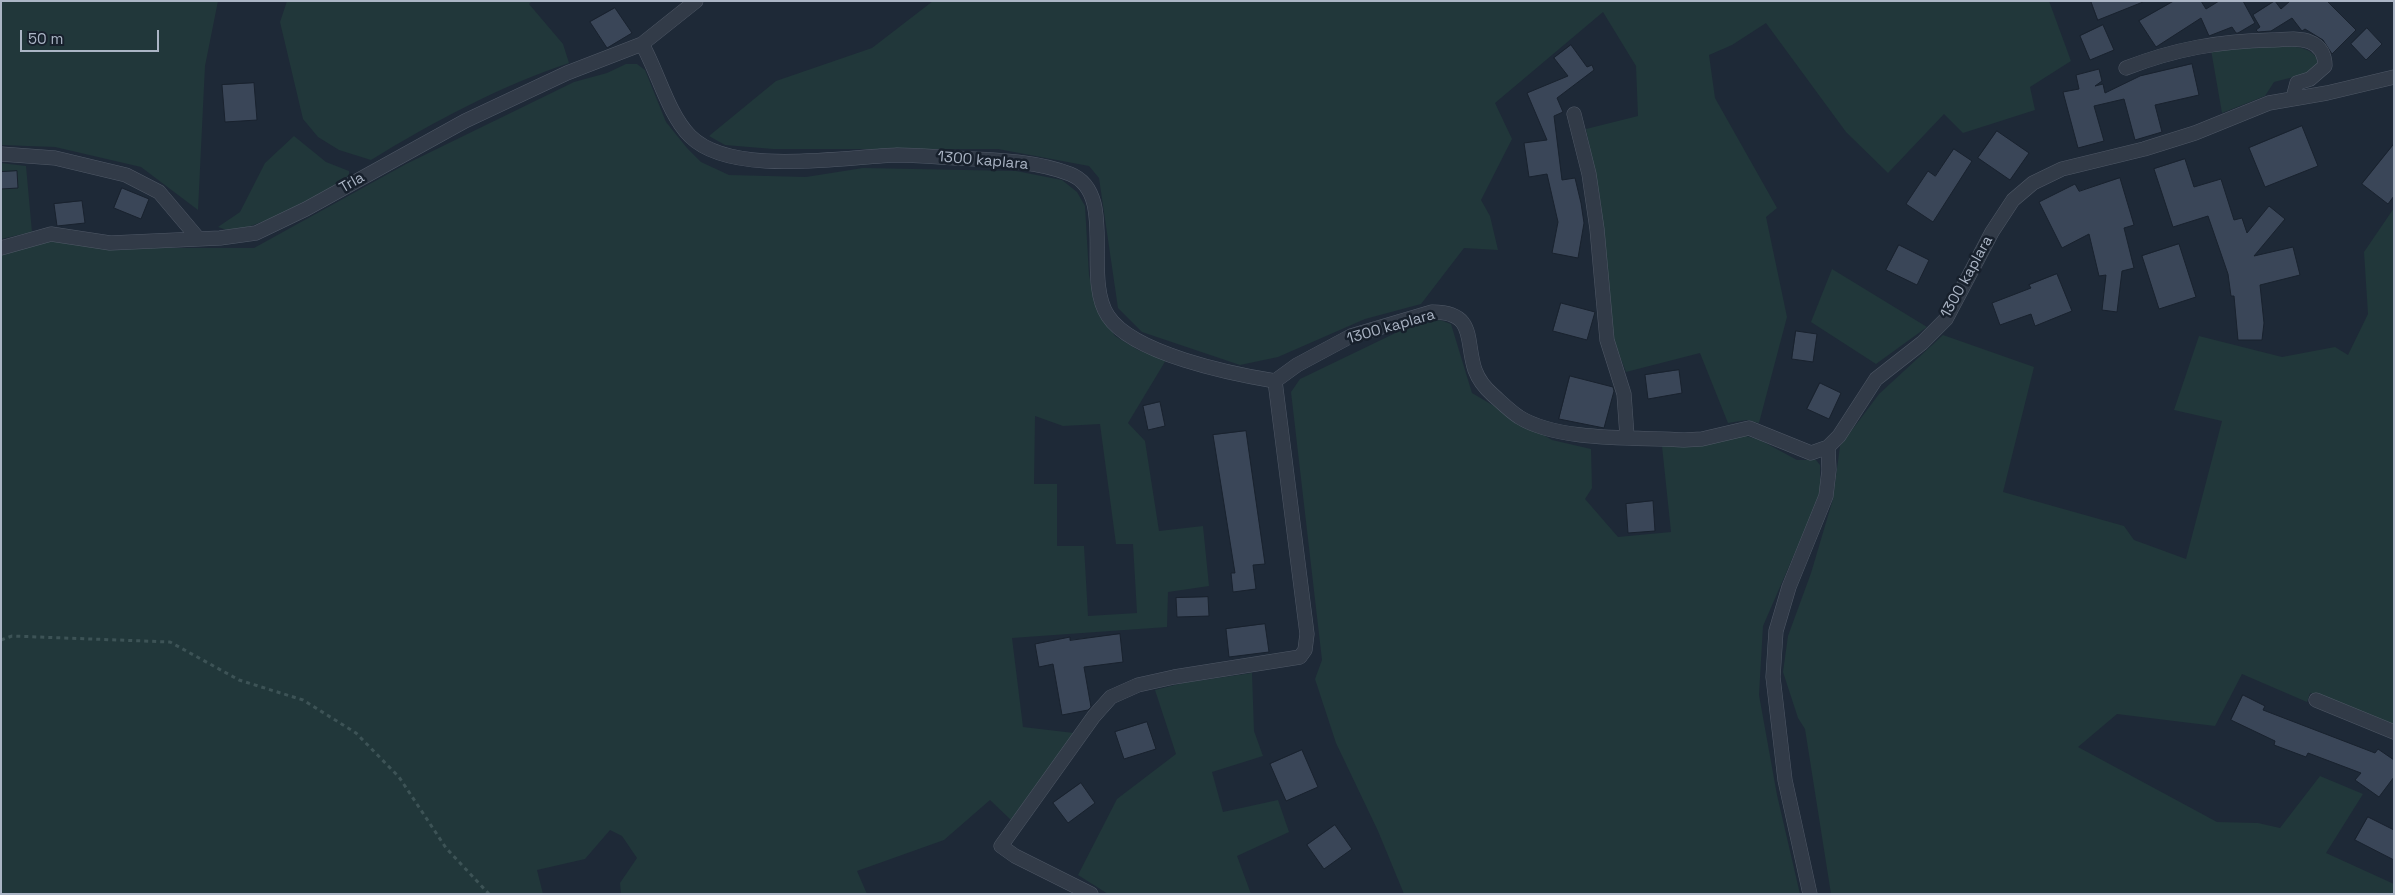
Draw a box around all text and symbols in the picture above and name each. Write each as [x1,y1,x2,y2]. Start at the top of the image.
scale bar [22,20,161,52]
text: 50 m [28,29,63,48]
street label: 1300 kaplara [937,148,1029,174]
street label: Trla [336,169,368,197]
street label: 1300 kaplara [1937,233,1997,321]
street label: 1300 kaplara [1345,306,1437,348]

